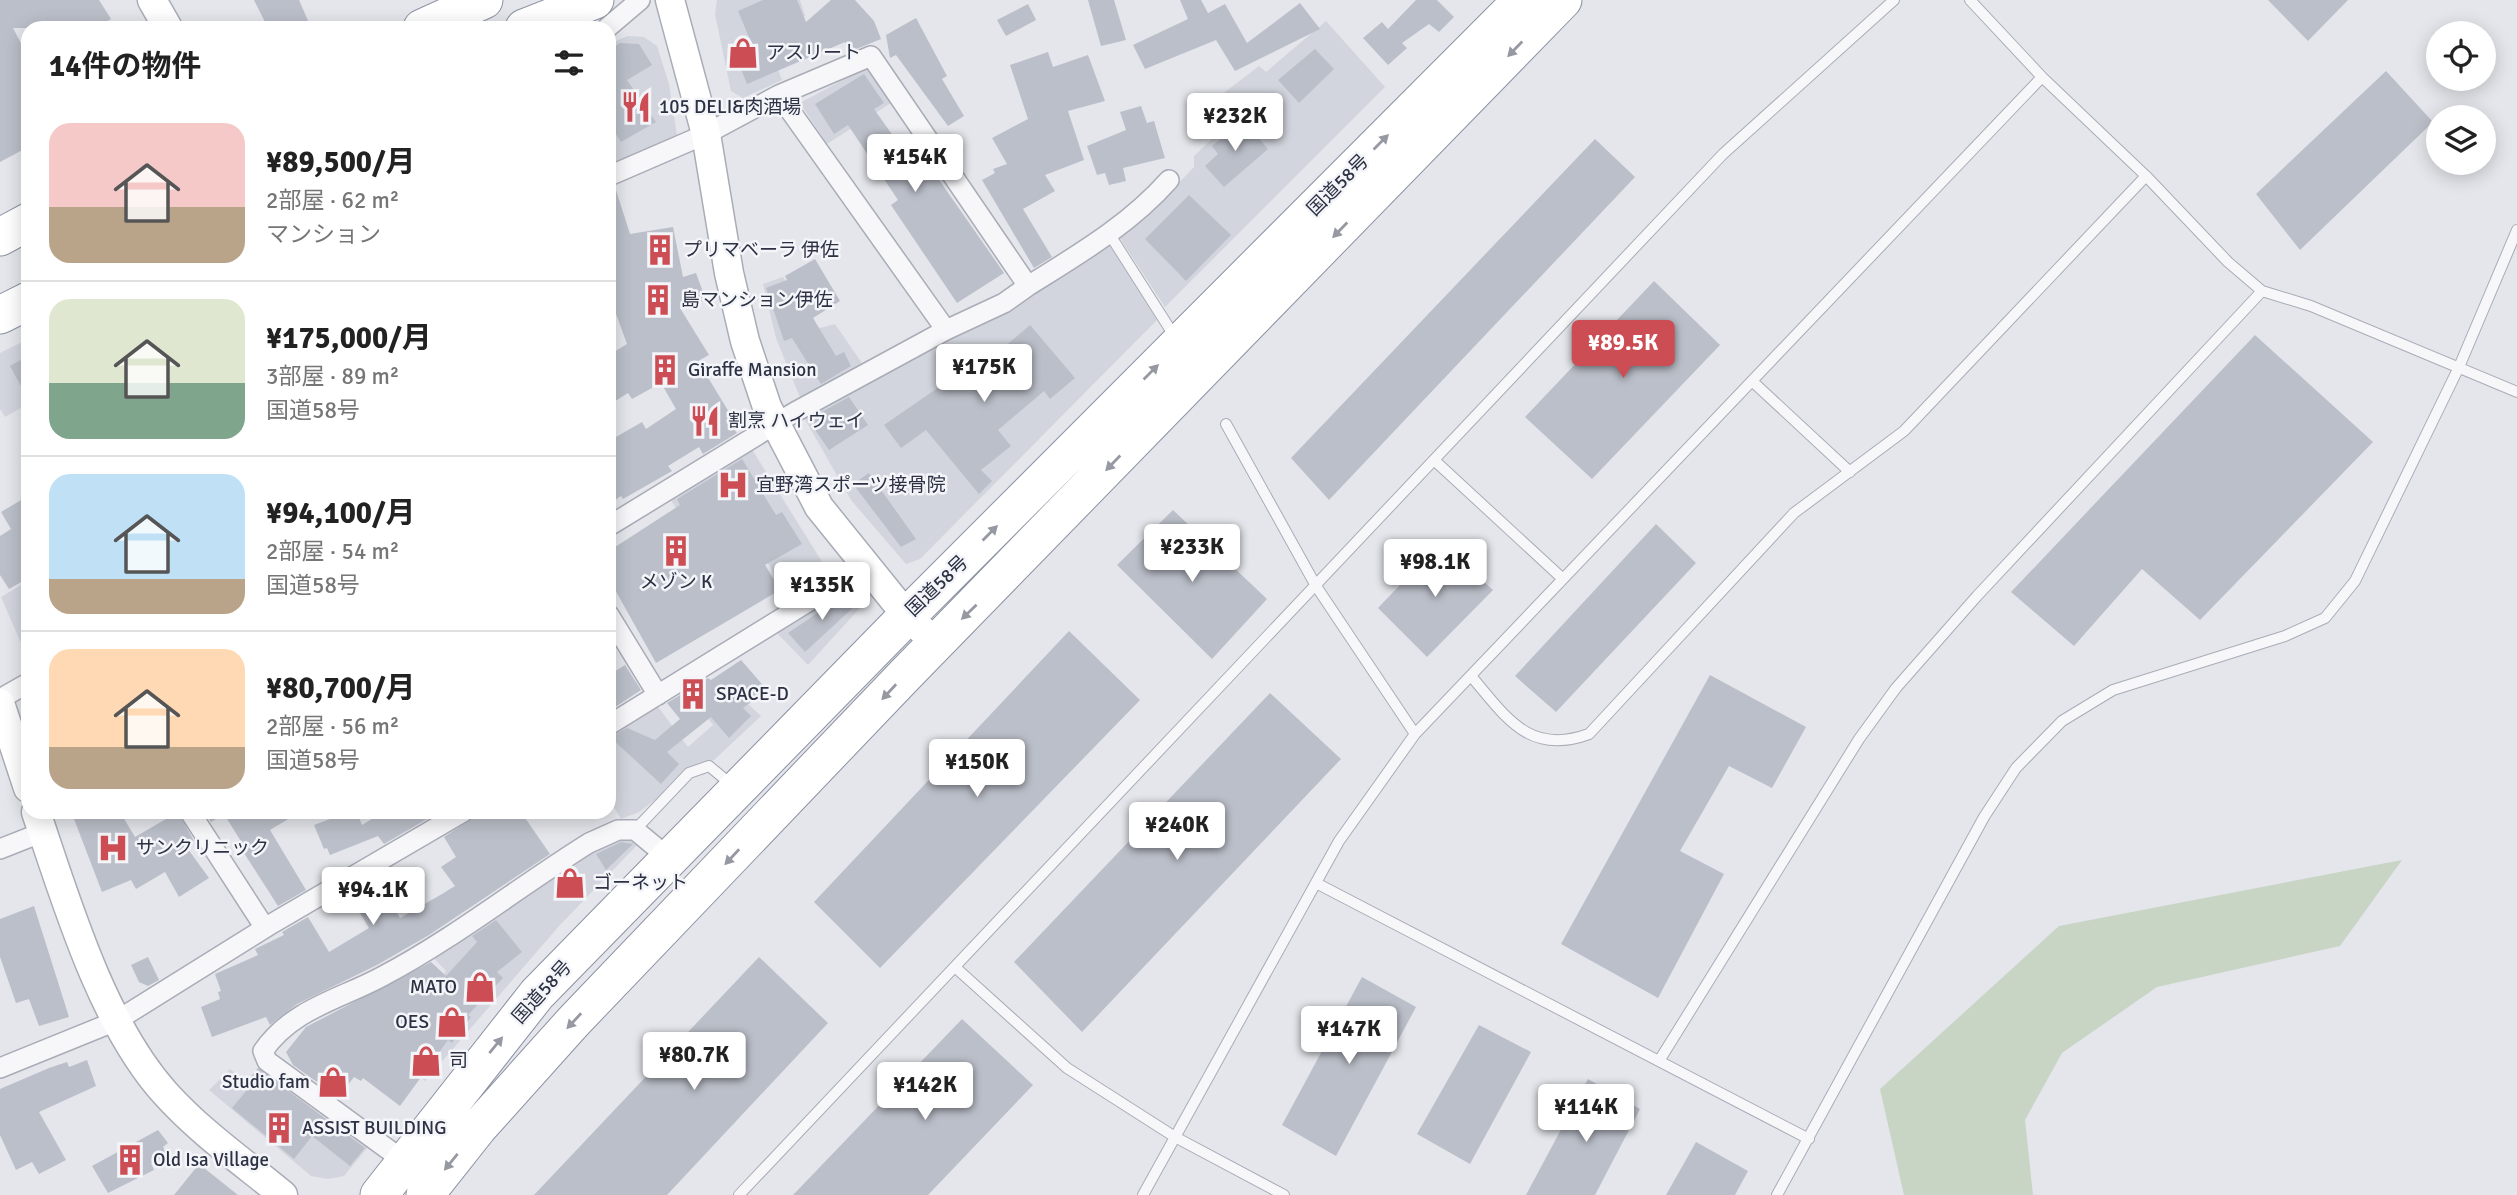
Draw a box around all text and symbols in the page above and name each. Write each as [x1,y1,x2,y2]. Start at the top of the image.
map controls [2426,21,2496,175]
button: locate [2426,21,2496,91]
shop icon: アスリート [726,36,760,70]
one-way arrow [1506,40,1523,57]
place label: アスリート [766,41,861,65]
icon: filters [550,44,588,82]
text: 14件の物件 [49,48,201,85]
restaurant icon: 105 DELI&肉酒場 [619,90,653,124]
pin: ¥232K [1186,94,1284,153]
place label: 105 DELI&肉酒場 [659,95,801,119]
text: ¥232K [1203,101,1267,130]
button: layers [2426,105,2496,175]
one-way arrow [1372,133,1389,150]
pin: ¥154K [866,134,964,194]
text: ¥154K [883,142,947,171]
text: ¥89,500/月 [266,144,416,181]
street label: 国道58号 [1302,149,1374,221]
icon: home [105,151,189,235]
text: 2部屋 · 62 m² [266,186,399,215]
text: マンション [266,220,381,249]
one-way arrow [1331,221,1348,238]
building icon: プリマベーラ 伊佐 [643,233,677,267]
place label: プリマベーラ 伊佐 [683,238,839,262]
building icon: 島マンション伊佐 [641,283,675,317]
place label: 島マンション伊佐 [681,288,833,312]
text: ¥175,000/月 [266,320,432,357]
pin: ¥89.5K [1566,320,1680,380]
icon: home [105,327,189,411]
text: ¥89.5K [1588,328,1658,357]
pin: ¥175K [935,344,1033,404]
text: ¥175K [952,352,1016,381]
building icon: Giraffe Mansion [648,353,682,387]
place label: Giraffe Mansion [688,358,817,382]
text: 3部屋 · 89 m² [266,362,399,391]
one-way arrow [1143,364,1159,380]
text: 国道58号 [266,396,360,425]
restaurant icon: 割烹 ハイウェイ [688,404,722,438]
place label: 割烹 ハイウェイ [728,409,865,433]
one-way arrow [1105,454,1121,471]
hospital icon: 宜野湾スポーツ接骨院 [716,468,750,502]
place label: 宜野湾スポーツ接骨院 [756,473,946,497]
text: ¥94,100/月 [266,495,416,532]
icon: home [105,502,189,586]
pin: ¥233K [1143,524,1241,584]
one-way arrow [982,525,999,542]
text: ¥233K [1160,532,1224,561]
building icon: メゾン K [659,534,693,568]
text: 2部屋 · 54 m² [266,537,399,566]
pin: ¥98.1K [1378,540,1492,599]
text: ¥98.1K [1400,547,1470,576]
street label: 国道58号 [901,550,973,622]
pin: ¥135K [773,562,871,622]
place label: メゾン K [640,570,713,594]
text: ¥135K [790,570,854,599]
text: 国道58号 [266,571,360,600]
one-way arrow [961,604,978,620]
text: ¥80,700/月 [266,670,416,707]
icon: home [105,677,189,761]
building icon: SPACE-D [676,677,710,711]
place label: SPACE-D [716,682,789,706]
one-way arrow [881,683,897,700]
text: 2部屋 · 56 m² [266,712,399,741]
pin: ¥150K [928,740,1026,799]
text: 国道58号 [266,746,360,775]
text: ¥150K [945,747,1009,776]
pin: ¥240K [1128,802,1226,862]
text: ¥240K [1145,810,1209,839]
hospital icon: サンクリニック [96,831,130,865]
place label: サンクリニック [136,836,269,860]
one-way arrow [724,848,740,866]
shop icon: ゴーネット [553,866,587,900]
pin: ¥94.1K [316,867,430,927]
place label: ゴーネット [593,871,688,895]
text: ¥94.1K [338,875,408,904]
street label: 国道58号 [507,955,577,1029]
shop icon: MATO [463,970,497,1004]
place label: MATO [410,975,457,999]
shop icon: OES [435,1005,469,1039]
pin: ¥147K [1300,1006,1398,1066]
place label: OES [395,1010,429,1034]
one-way arrow [567,1012,583,1029]
text: ¥147K [1317,1014,1381,1043]
pin: ¥80.7K [637,1032,751,1092]
one-way arrow [488,1036,503,1053]
text: ¥80.7K [659,1040,729,1069]
shop icon: 司 [409,1044,443,1078]
place label: 司 [449,1049,468,1073]
pin: ¥142K [876,1062,974,1122]
shop icon: Studio fam [316,1065,350,1099]
place label: Studio fam [222,1070,310,1094]
text: ¥142K [893,1070,957,1099]
pin: ¥114K [1537,1084,1635,1144]
text: ¥114K [1554,1092,1618,1121]
building icon: ASSIST BUILDING [262,1111,296,1145]
place label: ASSIST BUILDING [302,1116,446,1140]
building icon: Old Isa Village [113,1143,147,1177]
place label: Old Isa Village [153,1148,269,1172]
one-way arrow [444,1152,459,1170]

